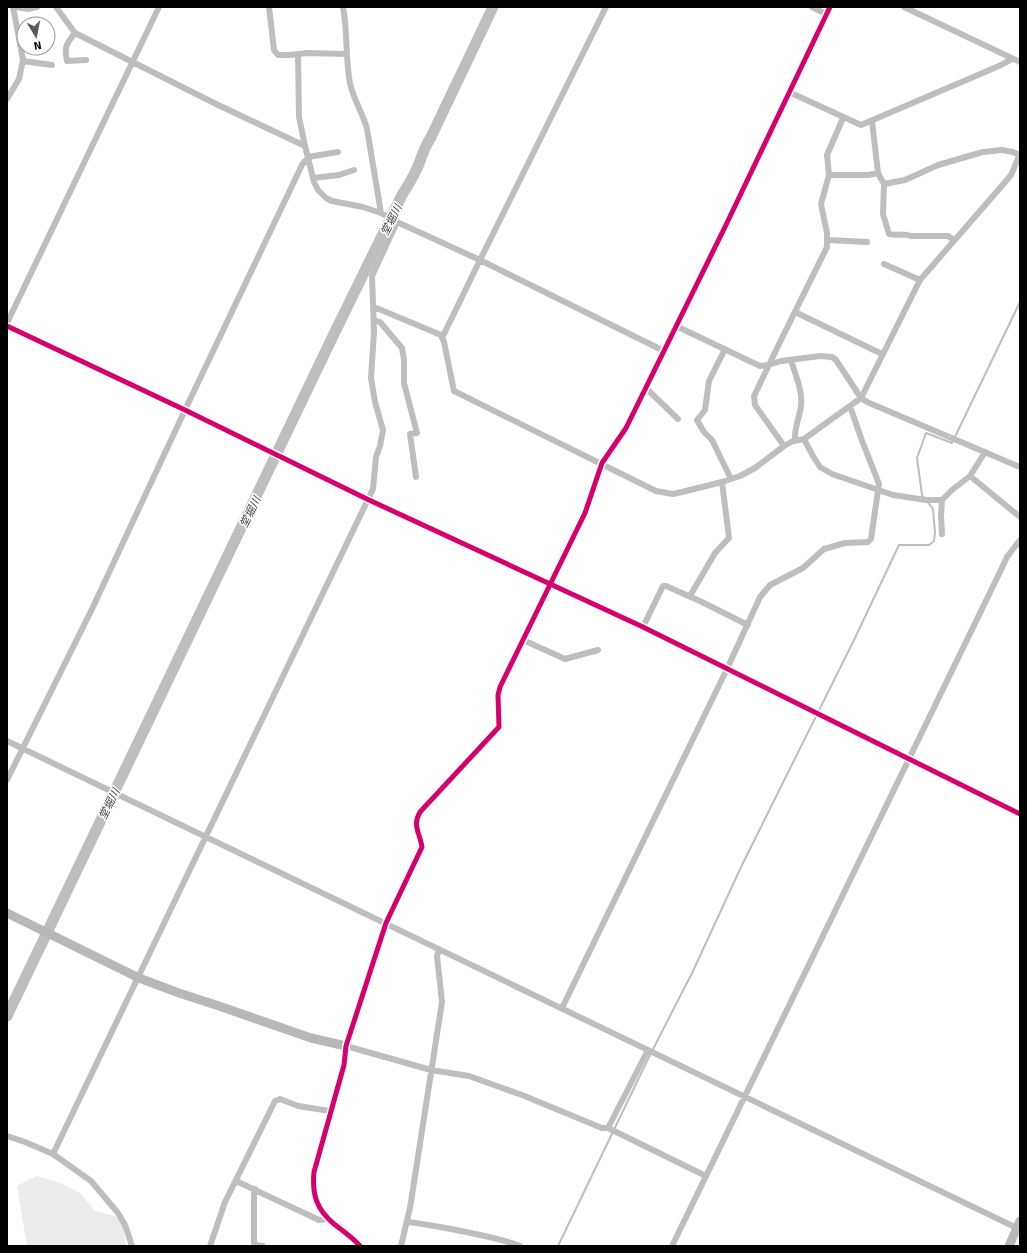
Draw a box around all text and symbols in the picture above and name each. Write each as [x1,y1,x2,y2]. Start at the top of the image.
north arrow [16,16,56,56]
text: N [33,38,43,52]
water label: 堂堀川 [378,202,405,238]
water label: 堂堀川 [237,494,264,530]
water label: 堂堀川 [96,786,123,822]

